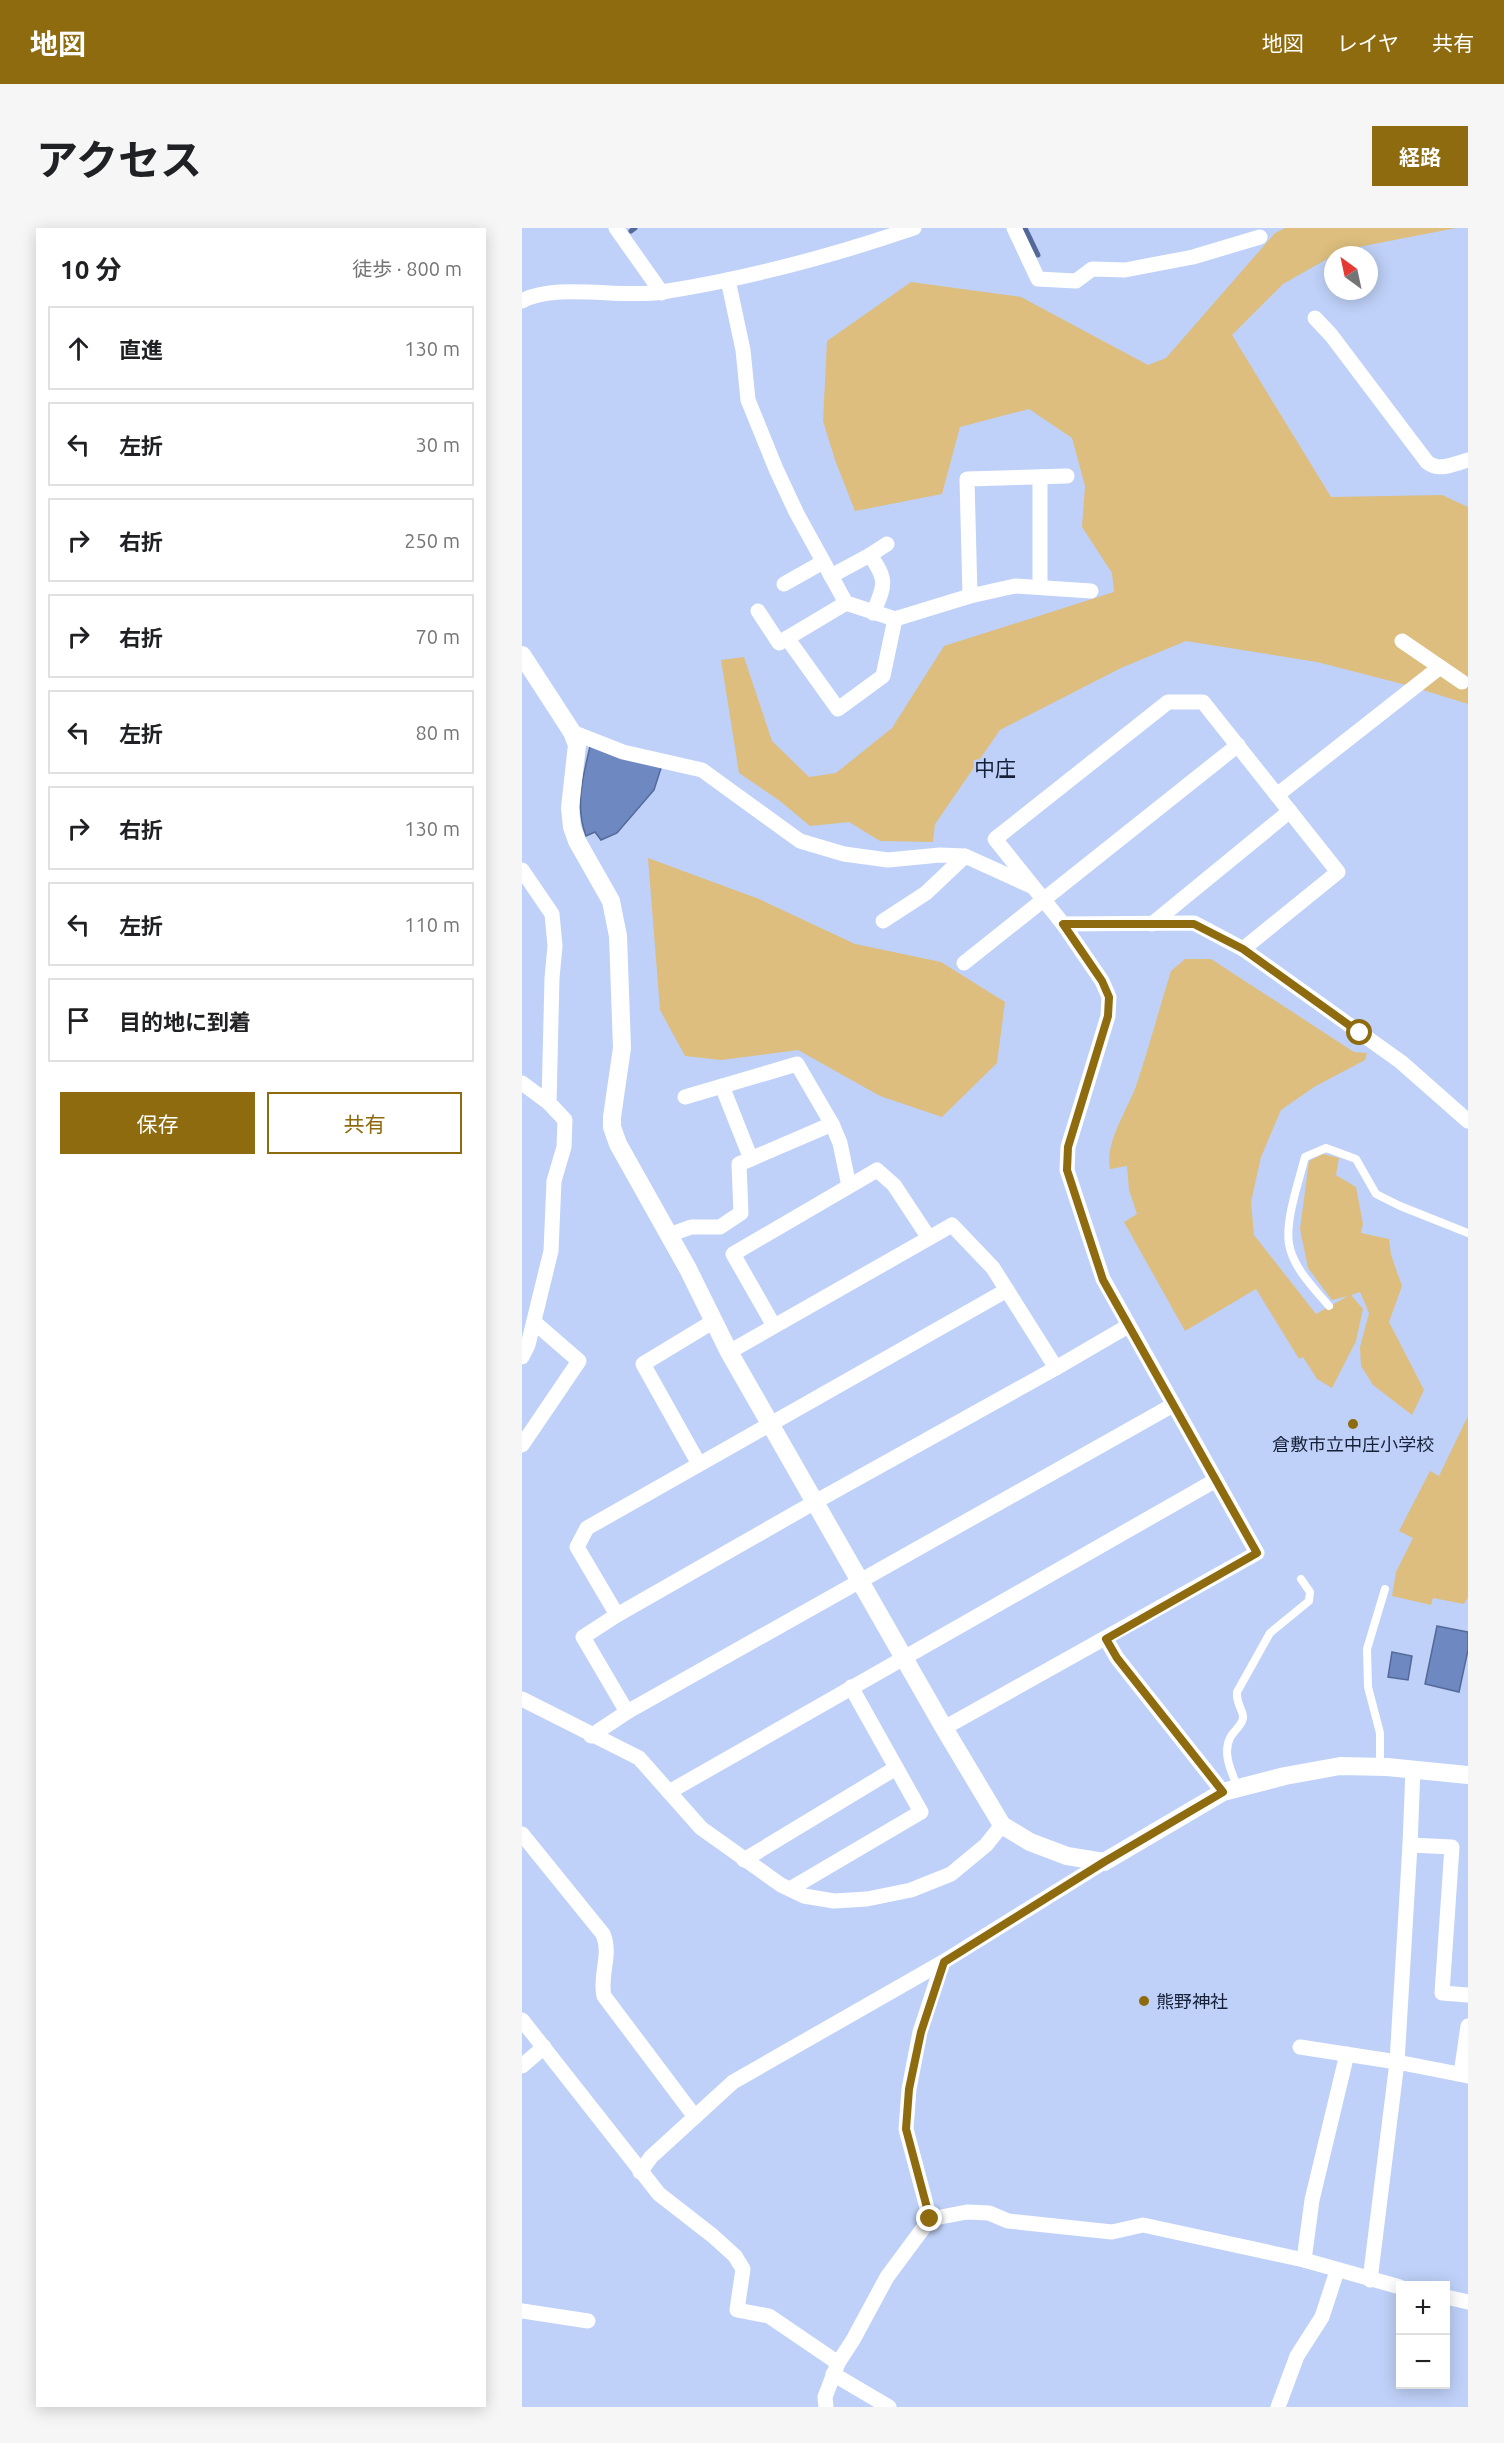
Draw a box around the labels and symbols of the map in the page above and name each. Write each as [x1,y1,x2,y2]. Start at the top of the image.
north arrow [1324,246,1378,300]
district label: 中庄 [974,756,1016,780]
route start [1346,1019,1372,1045]
marker: 倉敷市立中庄小学校 [1346,1417,1360,1431]
place label: 倉敷市立中庄小学校 [1272,1434,1434,1454]
place label: 熊野神社 [1156,1991,1228,2011]
marker: 熊野神社 [1137,1994,1151,2008]
route end [916,2205,942,2231]

